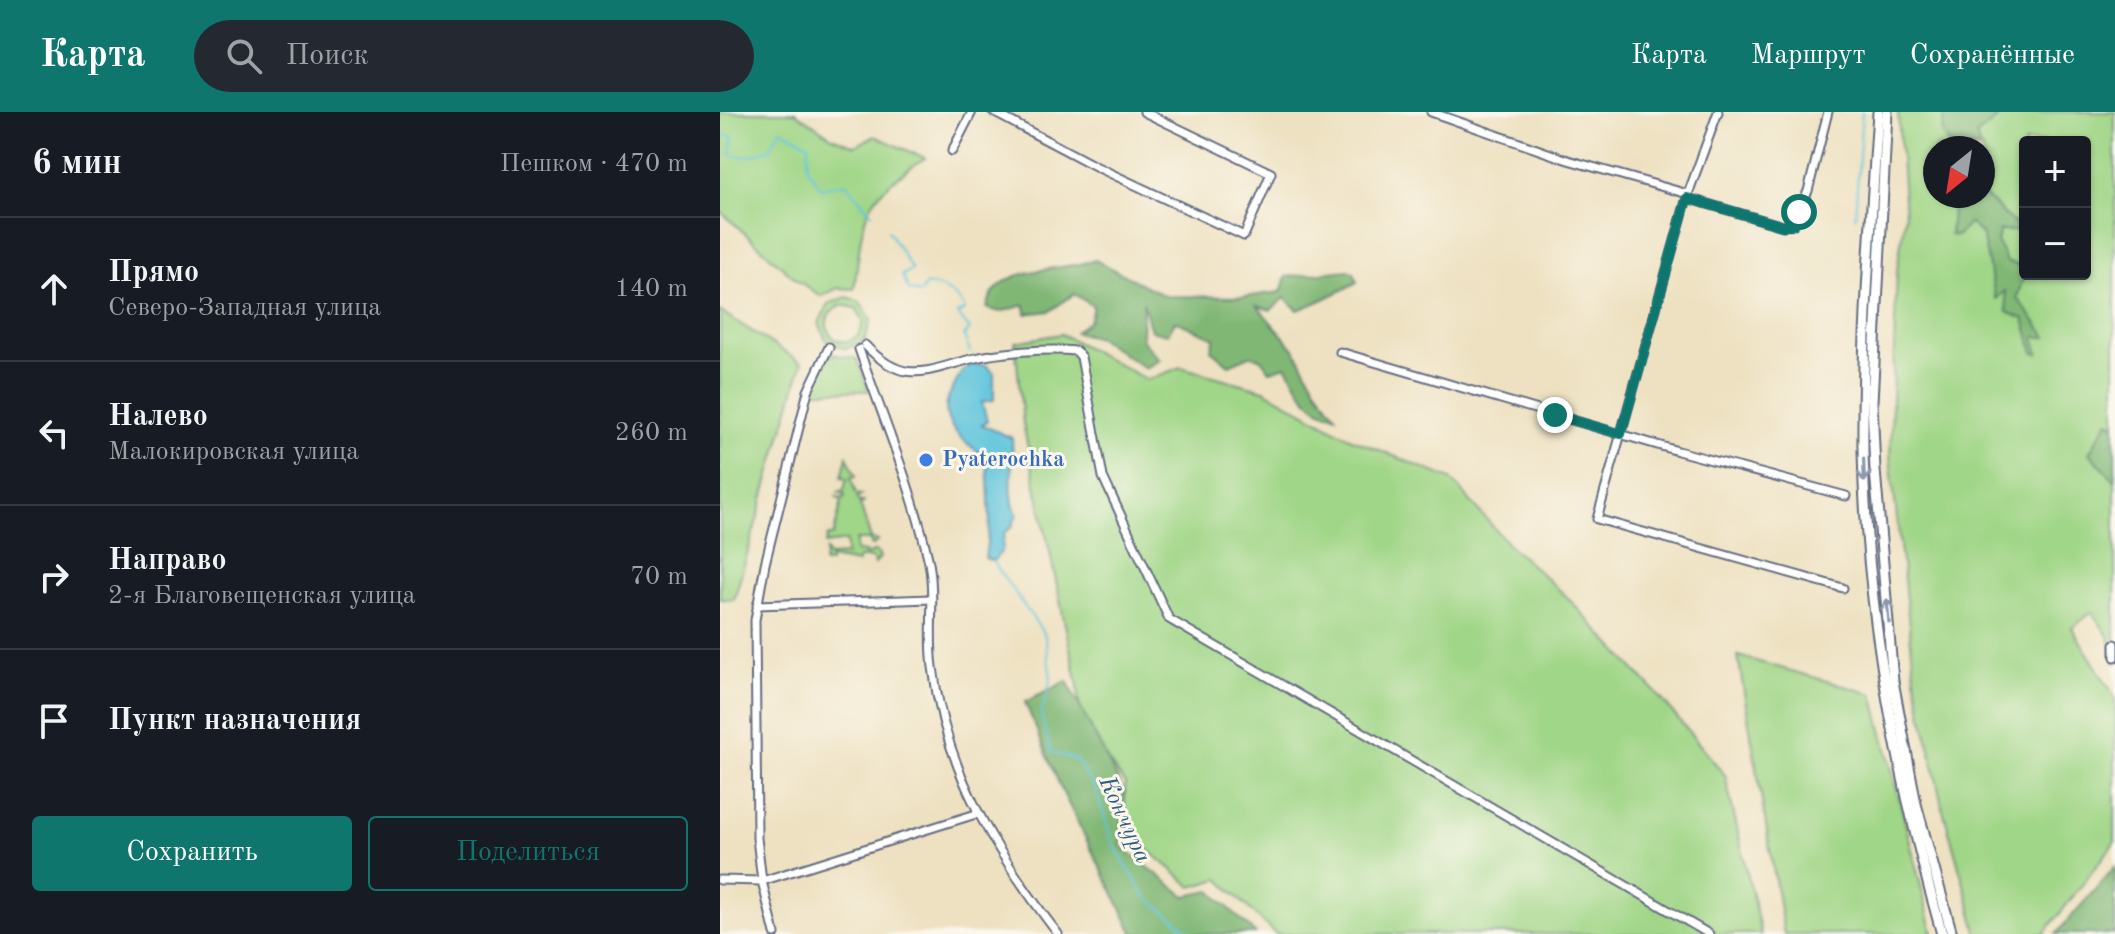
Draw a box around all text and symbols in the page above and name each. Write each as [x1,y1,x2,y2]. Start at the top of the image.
search box [194,20,754,92]
icon: search [222,34,266,78]
text: Карта [40,37,146,75]
text: Поиск [286,41,368,71]
text: Карта [1631,42,1707,70]
text: Маршрут [1751,42,1866,70]
text: Сохранённые [1910,42,2075,70]
north arrow [1923,136,1995,208]
map controls [2019,136,2091,280]
button: + [2019,136,2091,208]
text: 6 мин [32,147,122,181]
text: Пешком · 470 m [500,151,688,177]
route start [1781,194,1817,230]
button: − [2019,208,2091,280]
text: Прямо [108,258,199,288]
icon: ahead [32,267,76,311]
text: 140 m [615,276,688,302]
text: Северо-Западная улица [108,295,381,321]
route end [1537,397,1573,433]
text: Налево [108,402,208,432]
icon: left [32,411,76,455]
text: 260 m [615,420,688,446]
text: Малокировская улица [108,439,359,465]
place label: Pyaterochka [942,449,1064,471]
marker: Pyaterochka [917,451,935,469]
one-way arrow [1857,456,1872,483]
text: Направо [108,546,227,576]
icon: right [32,555,76,599]
text: 70 m [630,564,688,590]
text: 2-я Благовещенская улица [108,583,416,609]
one-way arrow [1880,598,1895,625]
icon: arrive [32,699,76,743]
text: Пункт назначения [108,706,361,736]
water label: Кончура [1093,772,1155,867]
button: Сохранить [32,816,352,891]
button: Поделиться [368,816,688,891]

